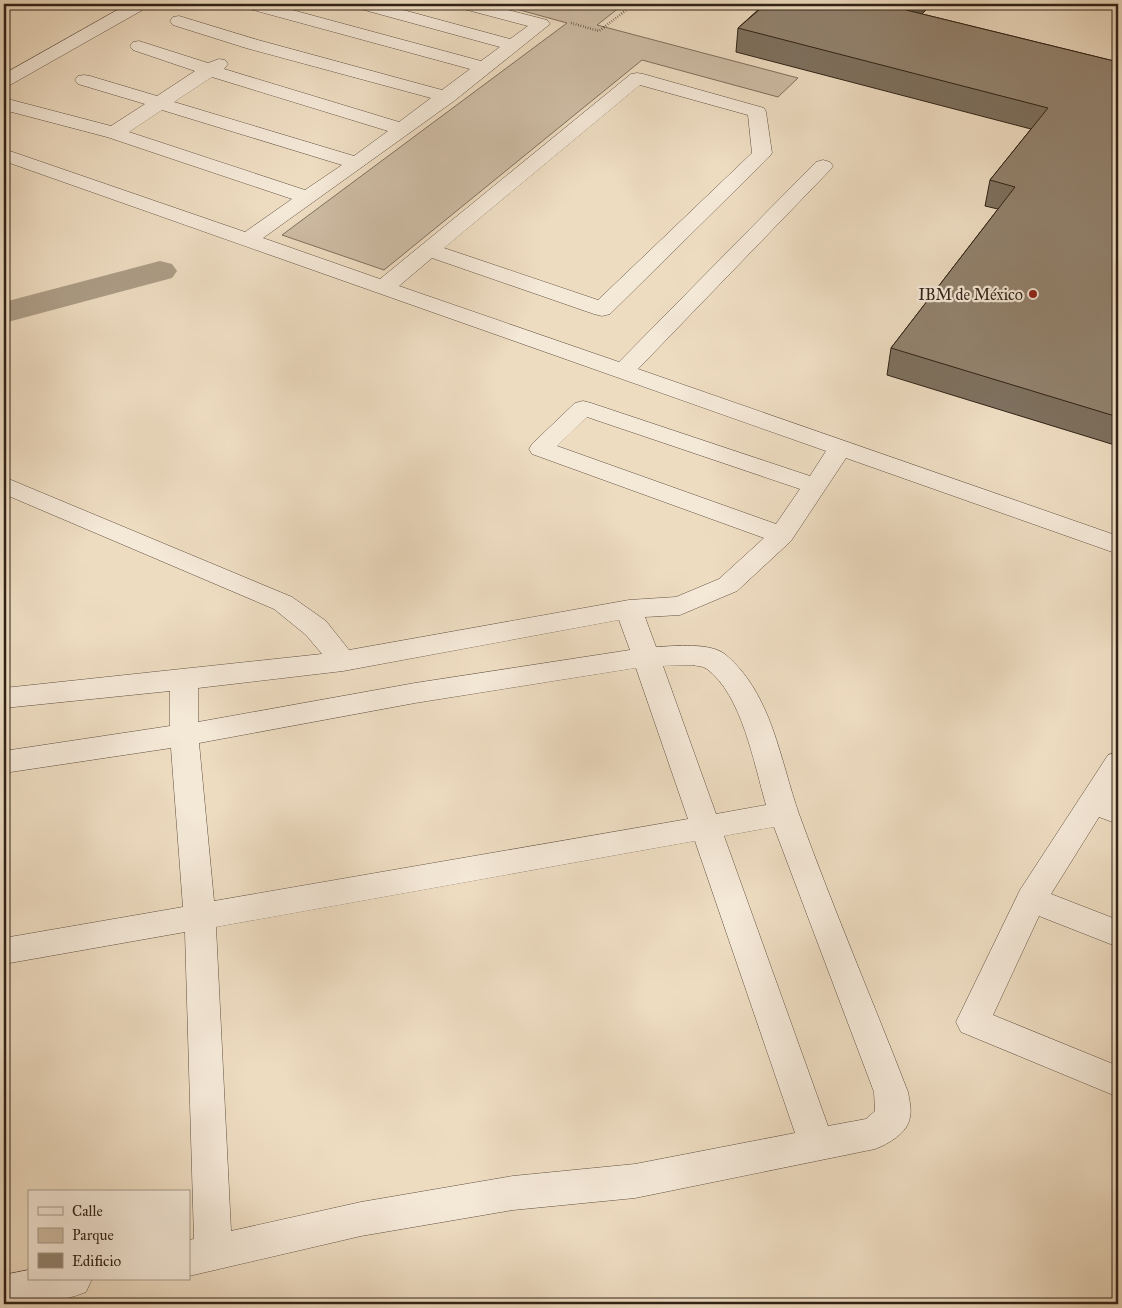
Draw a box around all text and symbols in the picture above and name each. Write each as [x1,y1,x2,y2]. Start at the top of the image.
place label: IBM de México [918,285,1023,304]
marker: IBM de México [1027,288,1039,300]
legend [28,1190,190,1280]
text: Calle [72,1202,103,1220]
text: Parque [72,1226,114,1245]
text: Edificio [72,1252,121,1270]

